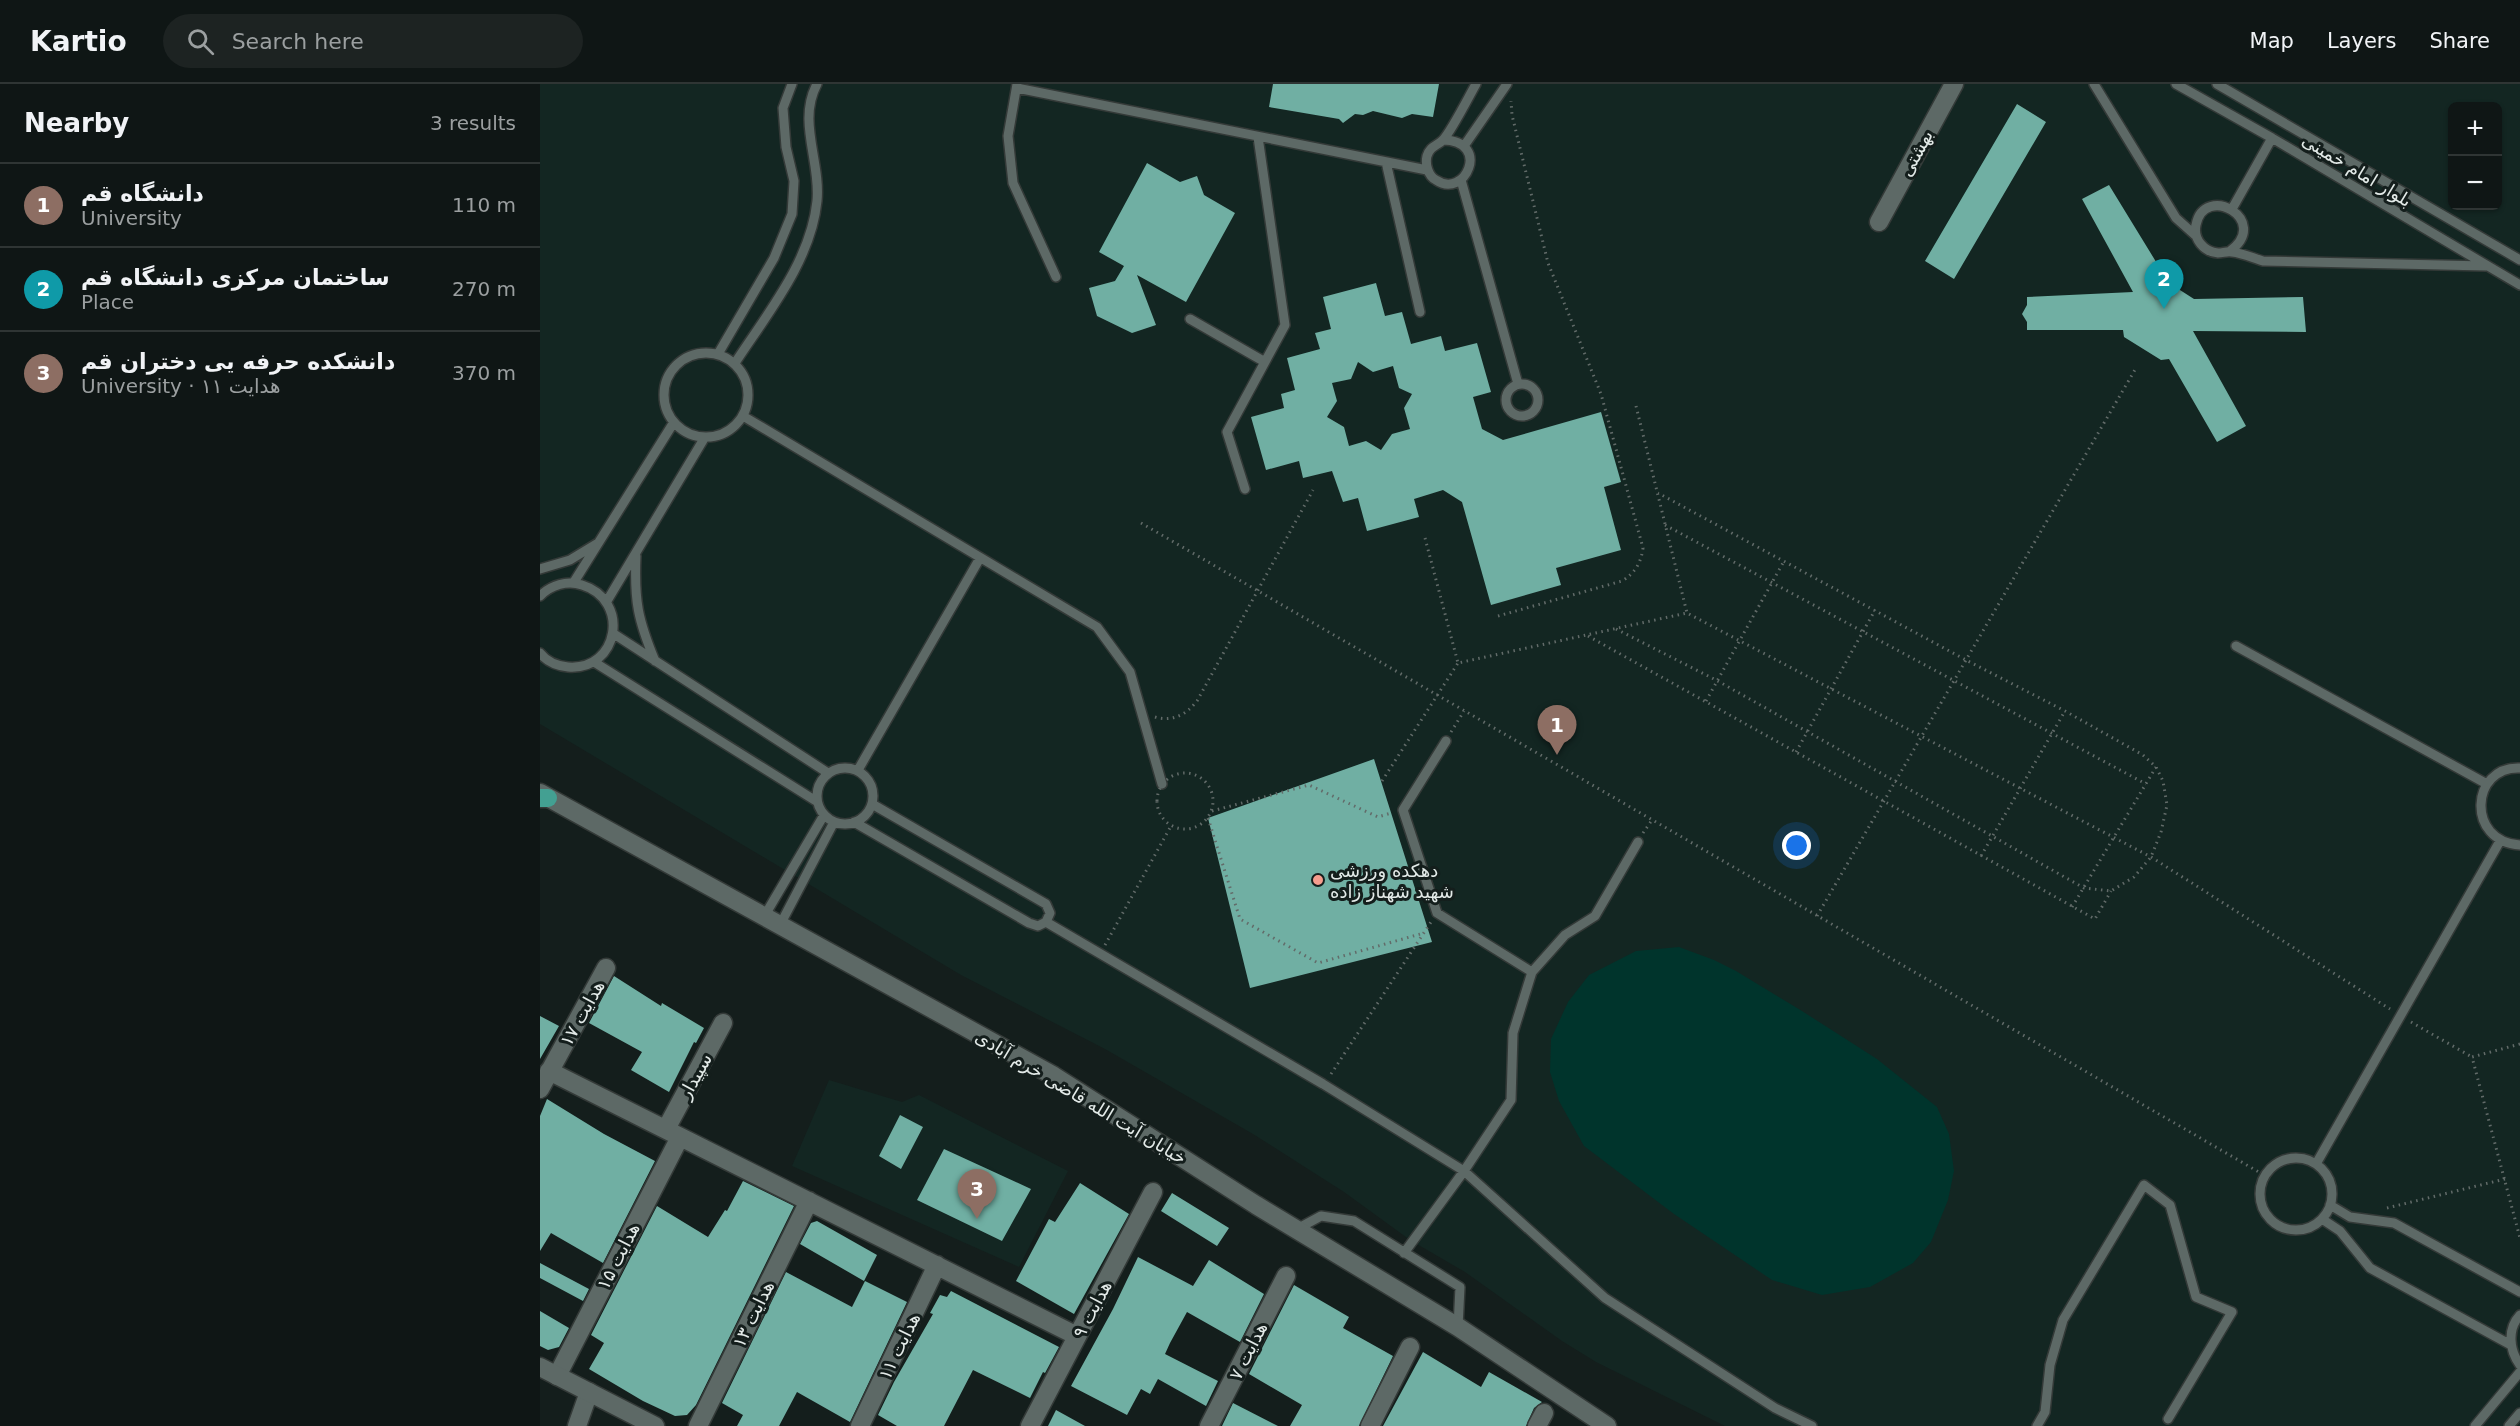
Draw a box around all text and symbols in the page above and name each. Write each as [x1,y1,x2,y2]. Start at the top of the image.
search box [163,14,583,68]
text: Kartio [30,25,127,58]
icon: search [184,25,217,58]
text: Search here [232,29,364,54]
text: Map [2250,29,2294,53]
text: Layers [2327,29,2396,53]
text: Share [2429,29,2490,53]
map controls [2448,102,2502,210]
button: + [2448,102,2502,156]
text: Nearby [24,108,129,138]
text: 3 results [430,111,516,135]
street label: بهشتی [1895,126,1938,180]
street label: بلوار امام خمینی [2298,129,2416,212]
button: − [2448,156,2502,210]
text: دانشگاه قم [81,181,204,206]
text: 1 [37,193,50,217]
text: 110 m [452,193,516,217]
text: University [81,206,182,230]
pin: 2 [2144,260,2184,309]
text: ساختمان مرکزی دانشگاه قم [81,265,390,290]
text: 2 [37,277,50,301]
text: 270 m [452,277,516,301]
text: Place [81,290,134,314]
text: دانشکده حرفه یی دختران قم [81,349,395,374]
text: 3 [37,361,50,385]
text: 370 m [452,361,516,385]
text: University · هدایت ۱۱ [81,374,281,398]
pin: 1 [1538,706,1576,755]
your location [1782,831,1811,860]
place label: دهکده ورزشی شهید شهناز زاده [1330,860,1454,903]
marker: دهکده ورزشی شهید شهناز زاده [1311,873,1325,887]
street label: هدایت ۱۷ [555,977,609,1049]
street label: خیابان آیت الله قاضی خرم آبادی [971,1025,1191,1169]
street label: سپیدار [673,1049,717,1104]
pin: 3 [958,1170,996,1219]
street label: هدایت ۱۵ [592,1219,644,1293]
street label: هدایت ۱۳ [728,1277,778,1351]
street label: هدایت ۹ [1068,1277,1116,1341]
street label: هدایت ۱۱ [874,1309,924,1383]
street label: هدایت ۷ [1225,1319,1271,1383]

